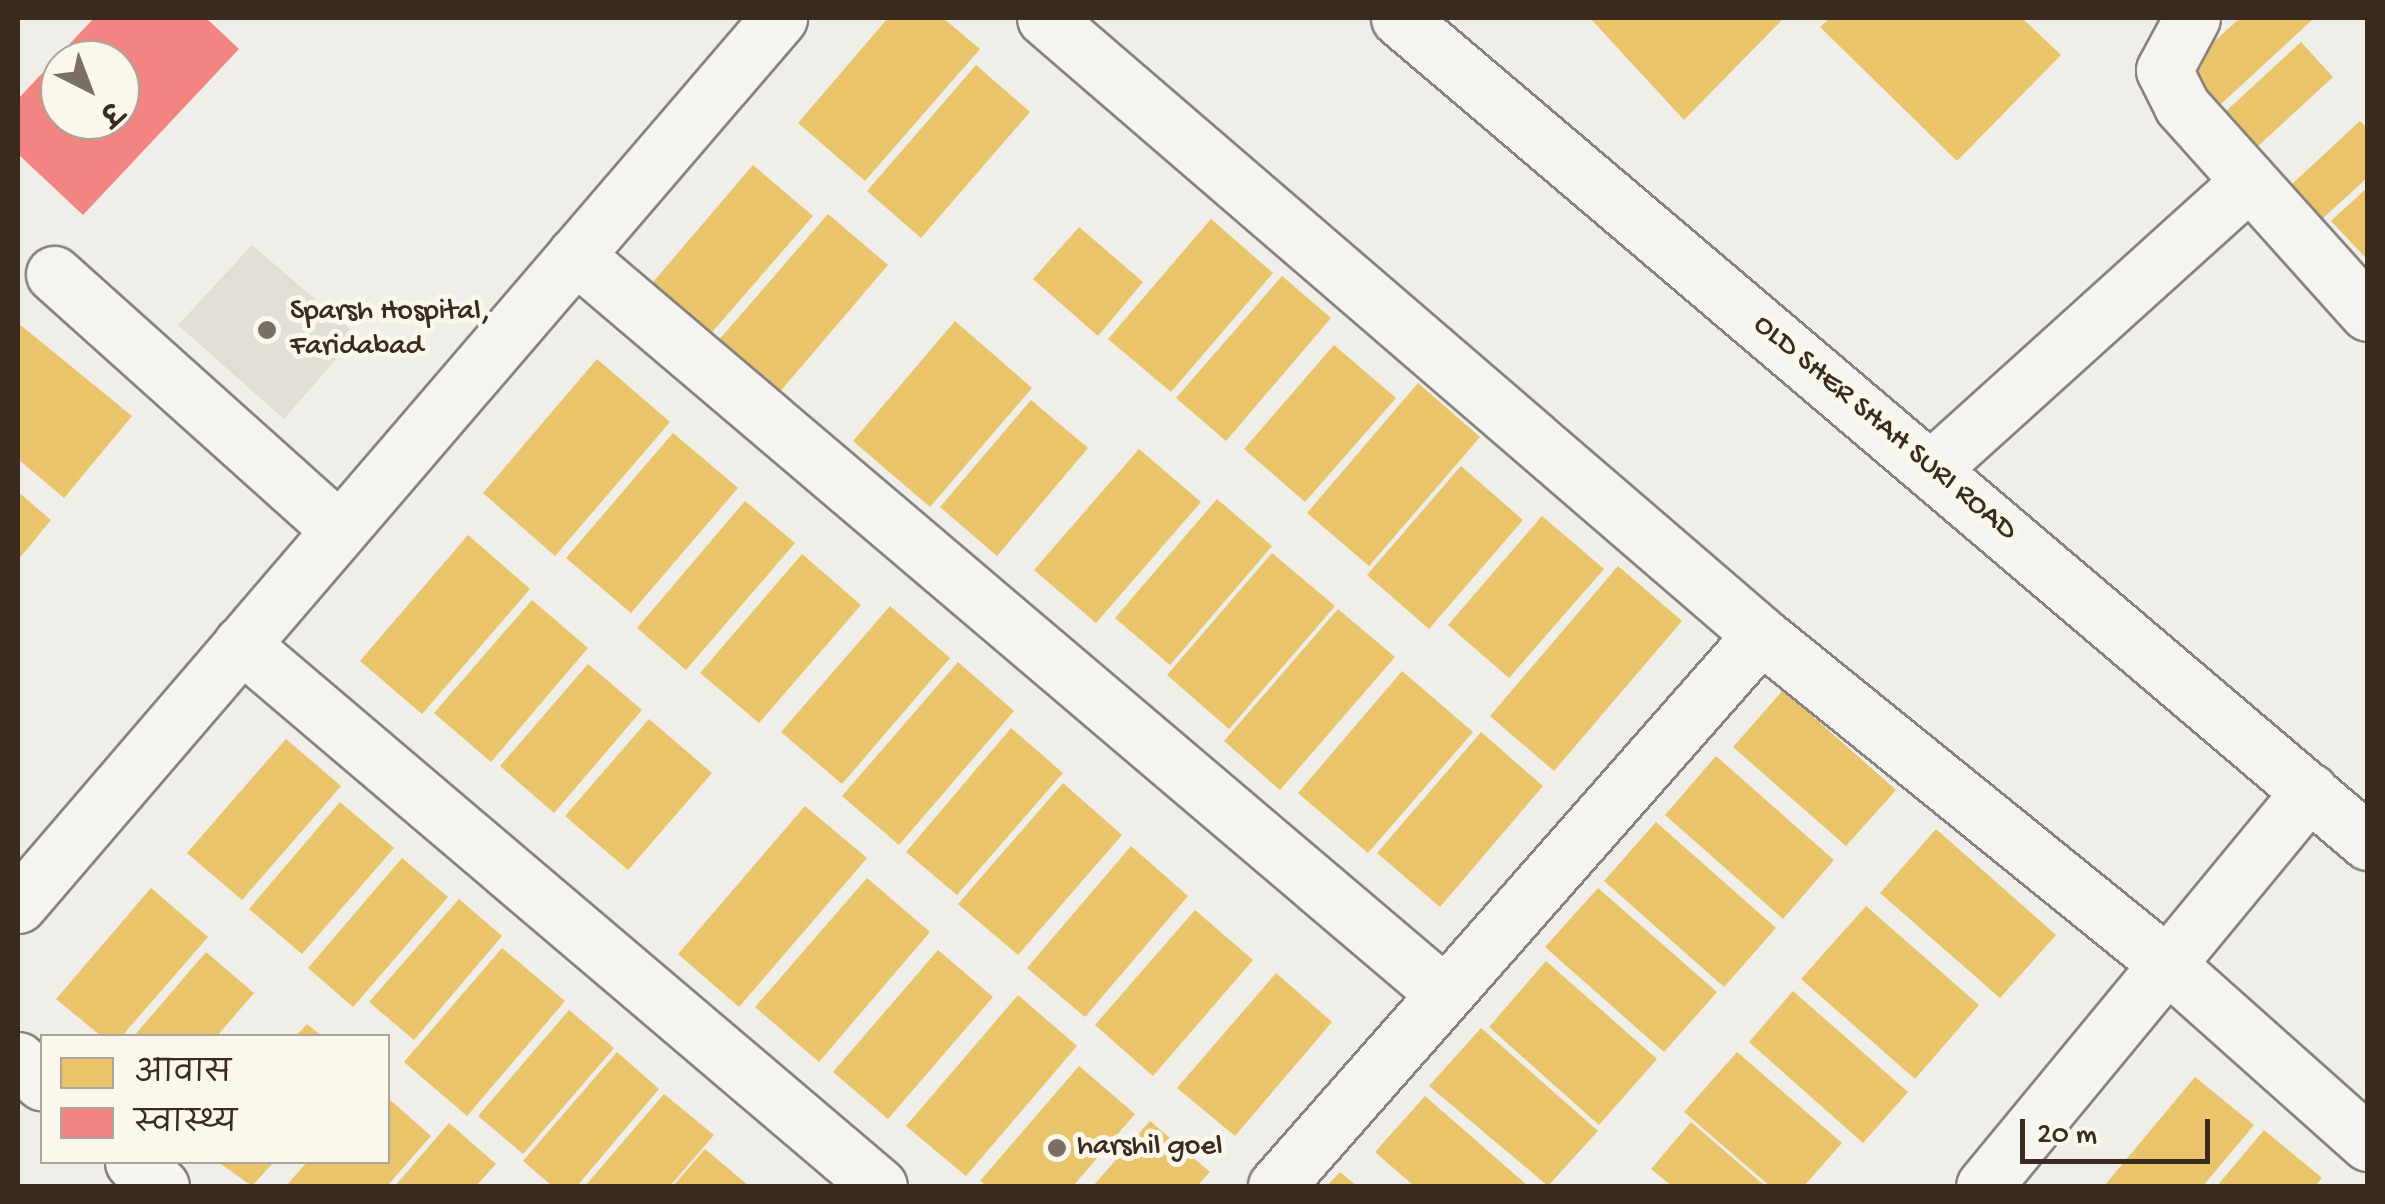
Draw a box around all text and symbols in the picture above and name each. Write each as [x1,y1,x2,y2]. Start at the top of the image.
north arrow [40,40,140,140]
text: उ [91,93,127,130]
place label: Sparsh Hospital, Faridabad [290,295,490,366]
street label: OLD SHER SHAH SURI ROAD [1745,308,2023,550]
marker: Sparsh Hospital, Faridabad [254,317,280,343]
legend [40,1034,390,1164]
text: आवास [134,1058,231,1093]
scale bar [2025,1099,2215,1161]
text: स्वास्थ्य [134,1108,237,1143]
text: 20 m [2037,1119,2097,1154]
place label: harshil goel [1077,1130,1222,1166]
marker: harshil goel [1046,1137,1068,1159]

